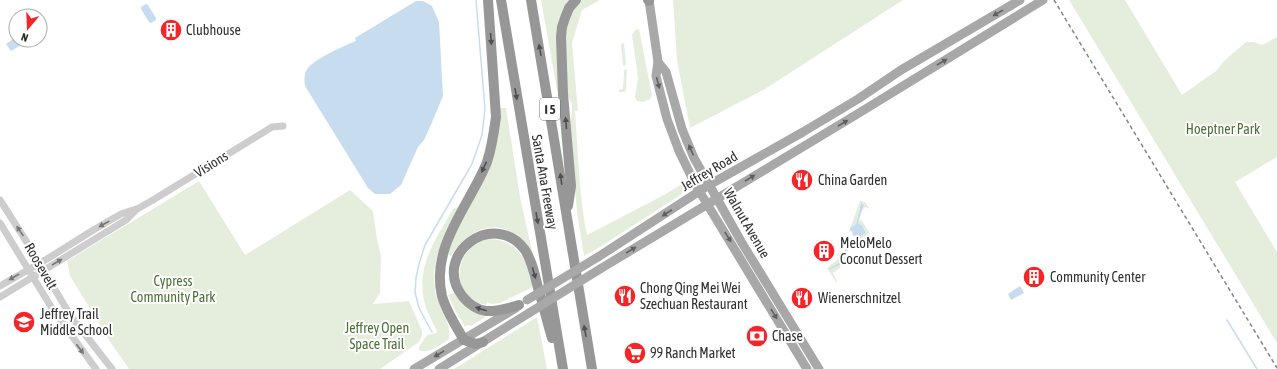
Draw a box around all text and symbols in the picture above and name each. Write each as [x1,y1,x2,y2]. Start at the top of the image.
north arrow [8,8,48,48]
one-way arrow [992,9,1004,16]
building icon: Clubhouse [158,17,184,43]
place label: Clubhouse [186,22,241,38]
text: N [20,31,30,44]
one-way arrow [487,33,494,45]
one-way arrow [537,44,543,57]
one-way arrow [936,58,948,65]
one-way arrow [655,77,661,89]
one-way arrow [514,88,520,100]
road number: I 5 [540,98,560,120]
one-way arrow [562,117,569,129]
one-way arrow [838,119,848,127]
park label: Hoeptner Park [1186,121,1260,137]
street label: Santa Ana Freeway [529,133,561,231]
one-way arrow [688,144,694,156]
street label: Visions [191,148,231,180]
street label: Jeffrey Road [678,148,740,194]
one-way arrow [481,161,487,173]
restaurant icon: China Garden [789,167,815,193]
place label: China Garden [818,172,887,188]
one-way arrow [558,173,564,185]
one-way arrow [744,175,756,182]
street label: Walnut Avenue [721,185,773,261]
one-way arrow [661,209,673,216]
one-way arrow [535,212,541,225]
one-way arrow [98,221,110,227]
one-way arrow [16,226,24,237]
one-way arrow [724,231,731,243]
place label: MeloMelo Coconut Dessert [840,235,923,267]
building icon: MeloMelo Coconut Dessert [811,238,837,264]
street label: Roosevelt [21,240,61,292]
one-way arrow [625,247,637,254]
one-way arrow [52,258,62,266]
building icon: Community Center [1021,264,1047,290]
one-way arrow [531,268,537,280]
place label: Community Center [1050,269,1146,285]
park label: Cypress Community Park [131,273,215,305]
one-way arrow [8,274,20,281]
place label: Chong Qing Mei Wei Szechuan Restaurant [640,280,748,312]
restaurant icon: Chong Qing Mei Wei Szechuan Restaurant [612,283,638,309]
restaurant icon: Wienerschnitzel [789,285,815,311]
place label: Wienerschnitzel [818,290,901,306]
place label: Jeffrey Trail Middle School [40,306,113,338]
one-way arrow [475,306,487,312]
one-way arrow [771,308,778,320]
school or university icon: Jeffrey Trail Middle School [11,309,37,335]
park label: Jeffrey Open Space Trail [345,320,409,352]
bank icon: Chase [744,323,770,349]
one-way arrow [582,324,588,337]
place label: Chase [772,328,803,344]
supermarket icon: 99 Ranch Market [622,340,648,366]
one-way arrow [76,343,85,354]
place label: 99 Ranch Market [650,345,736,361]
one-way arrow [433,351,445,358]

